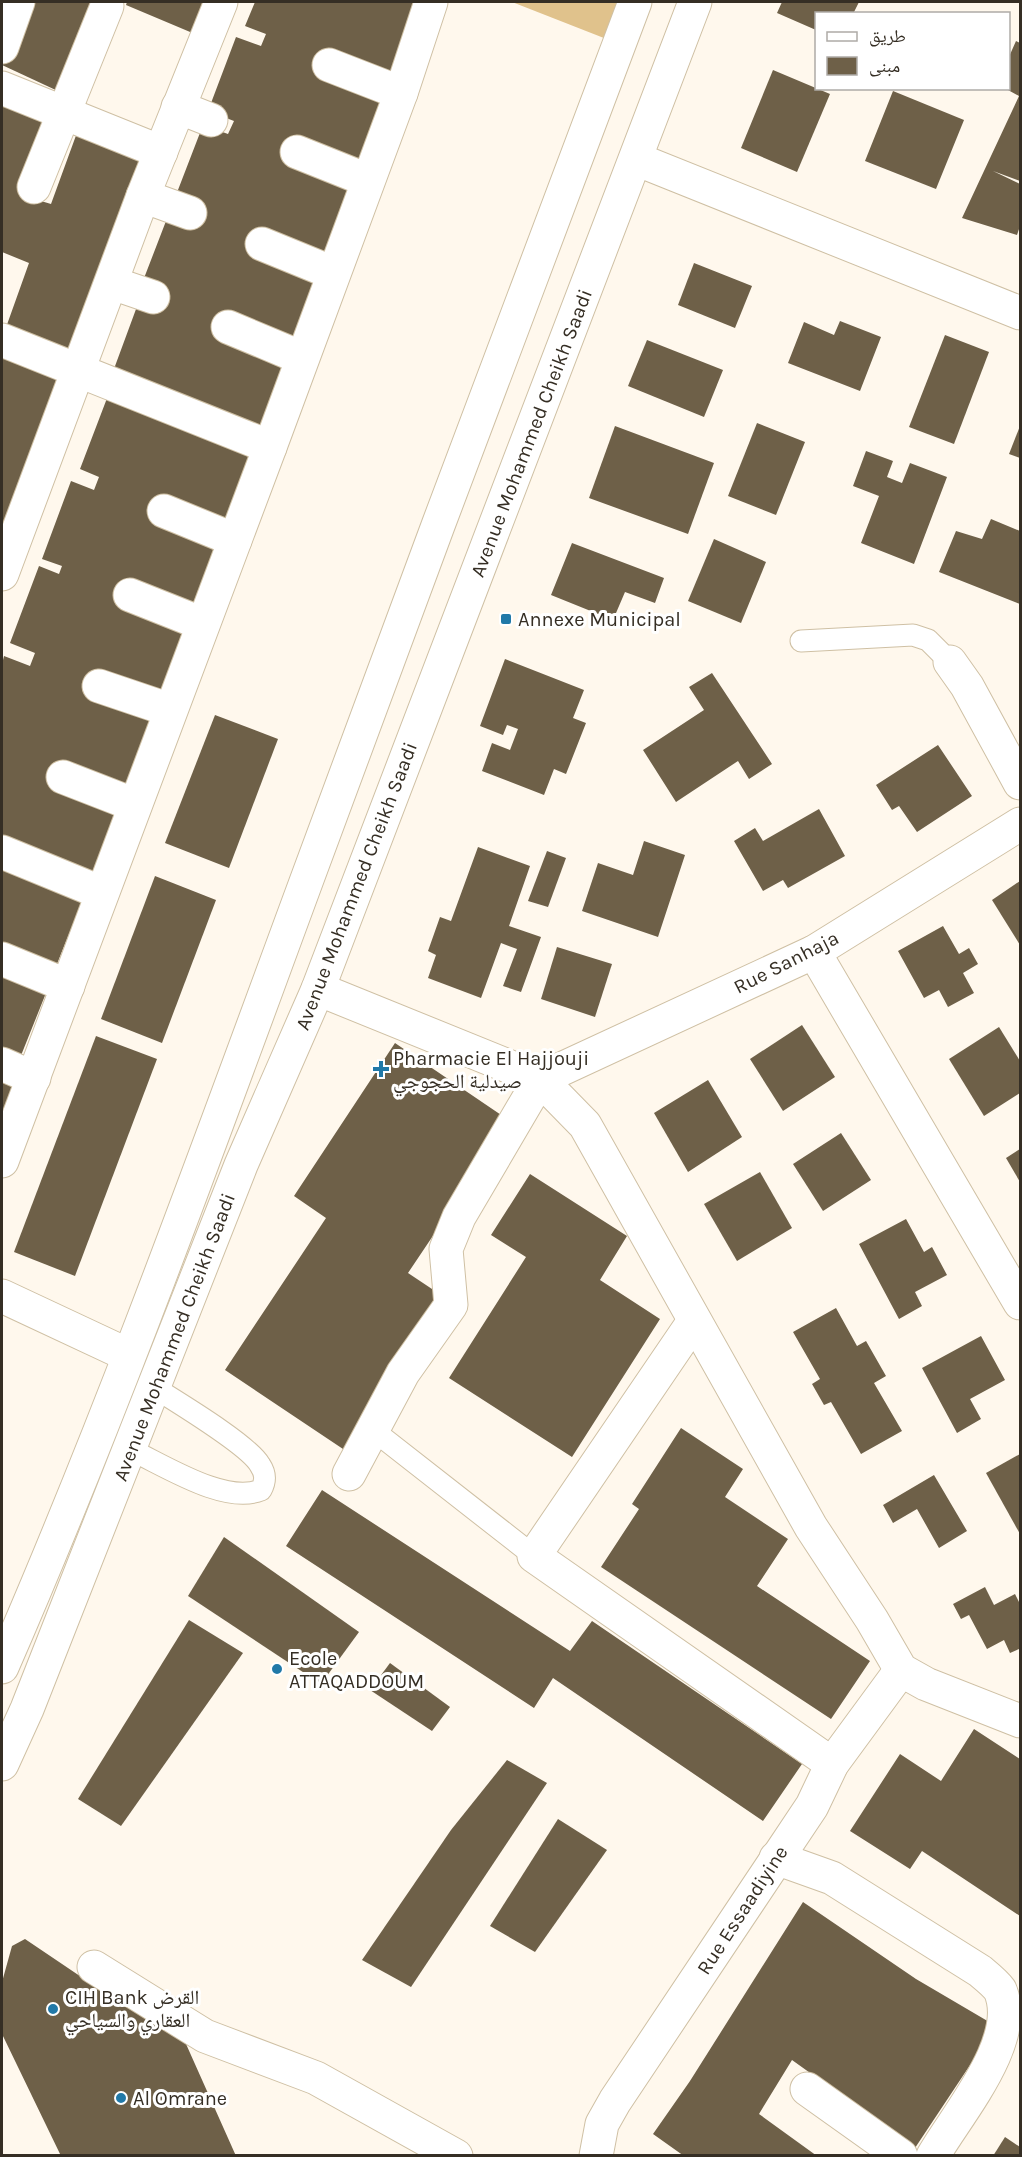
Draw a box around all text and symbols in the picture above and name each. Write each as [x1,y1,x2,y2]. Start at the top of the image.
legend [815,12,1010,90]
text: طريق [869,25,906,47]
text: مبنى [869,55,900,77]
street label: Avenue Mohammed Cheikh Saadi [466,286,597,580]
place label: Annexe Municipal [518,608,681,631]
marker: Annexe Municipal [499,612,513,626]
street label: Avenue Mohammed Cheikh Saadi [291,739,422,1033]
street label: Rue Sanhaja [730,926,843,999]
place label: Pharmacie El Hajjouji صيدلية الحجوجي [393,1047,589,1097]
marker: Pharmacie El Hajjouji صيدلية الحجوجي [374,1062,388,1076]
street label: Avenue Mohammed Cheikh Saadi [109,1190,240,1484]
place label: Ecole ATTAQADDOUM [289,1647,424,1693]
marker: Ecole ATTAQADDOUM [270,1662,284,1676]
street label: Rue Essaadiyine [692,1841,793,1979]
place label: CIH Bank القرض العقاري والسياحي [65,1986,199,2036]
marker: CIH Bank القرض العقاري والسياحي [46,2002,60,2016]
place label: Al Omrane [133,2087,227,2110]
marker: Al Omrane [114,2091,128,2105]

